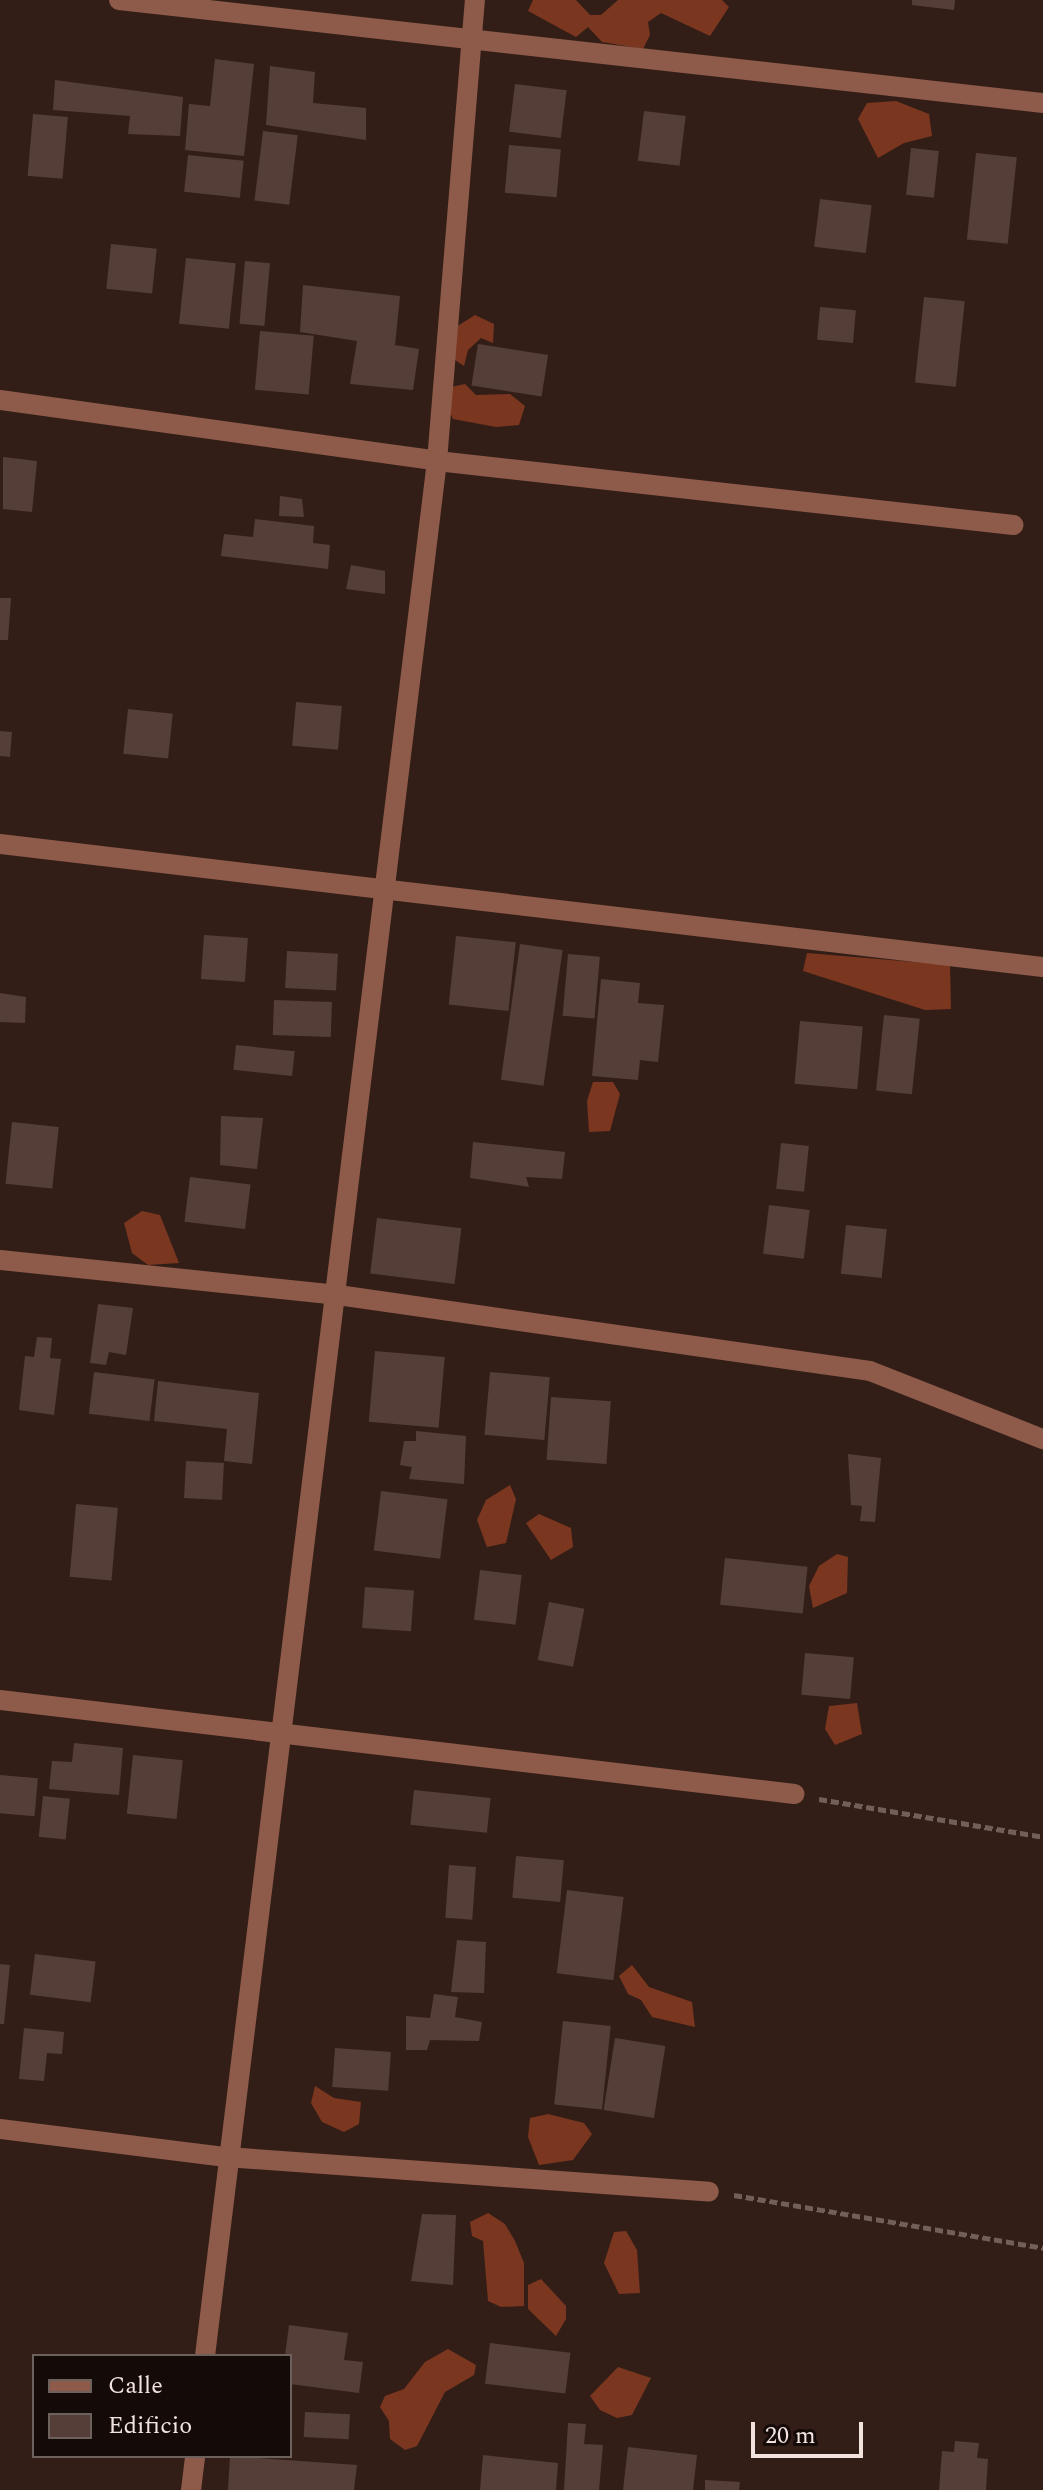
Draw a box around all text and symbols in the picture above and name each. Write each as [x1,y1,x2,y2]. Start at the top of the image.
legend [32,2354,292,2458]
text: Calle [108,2368,163,2404]
scale bar [755,2406,867,2456]
text: Edificio [108,2408,192,2444]
text: 20 m [765,2418,816,2454]

